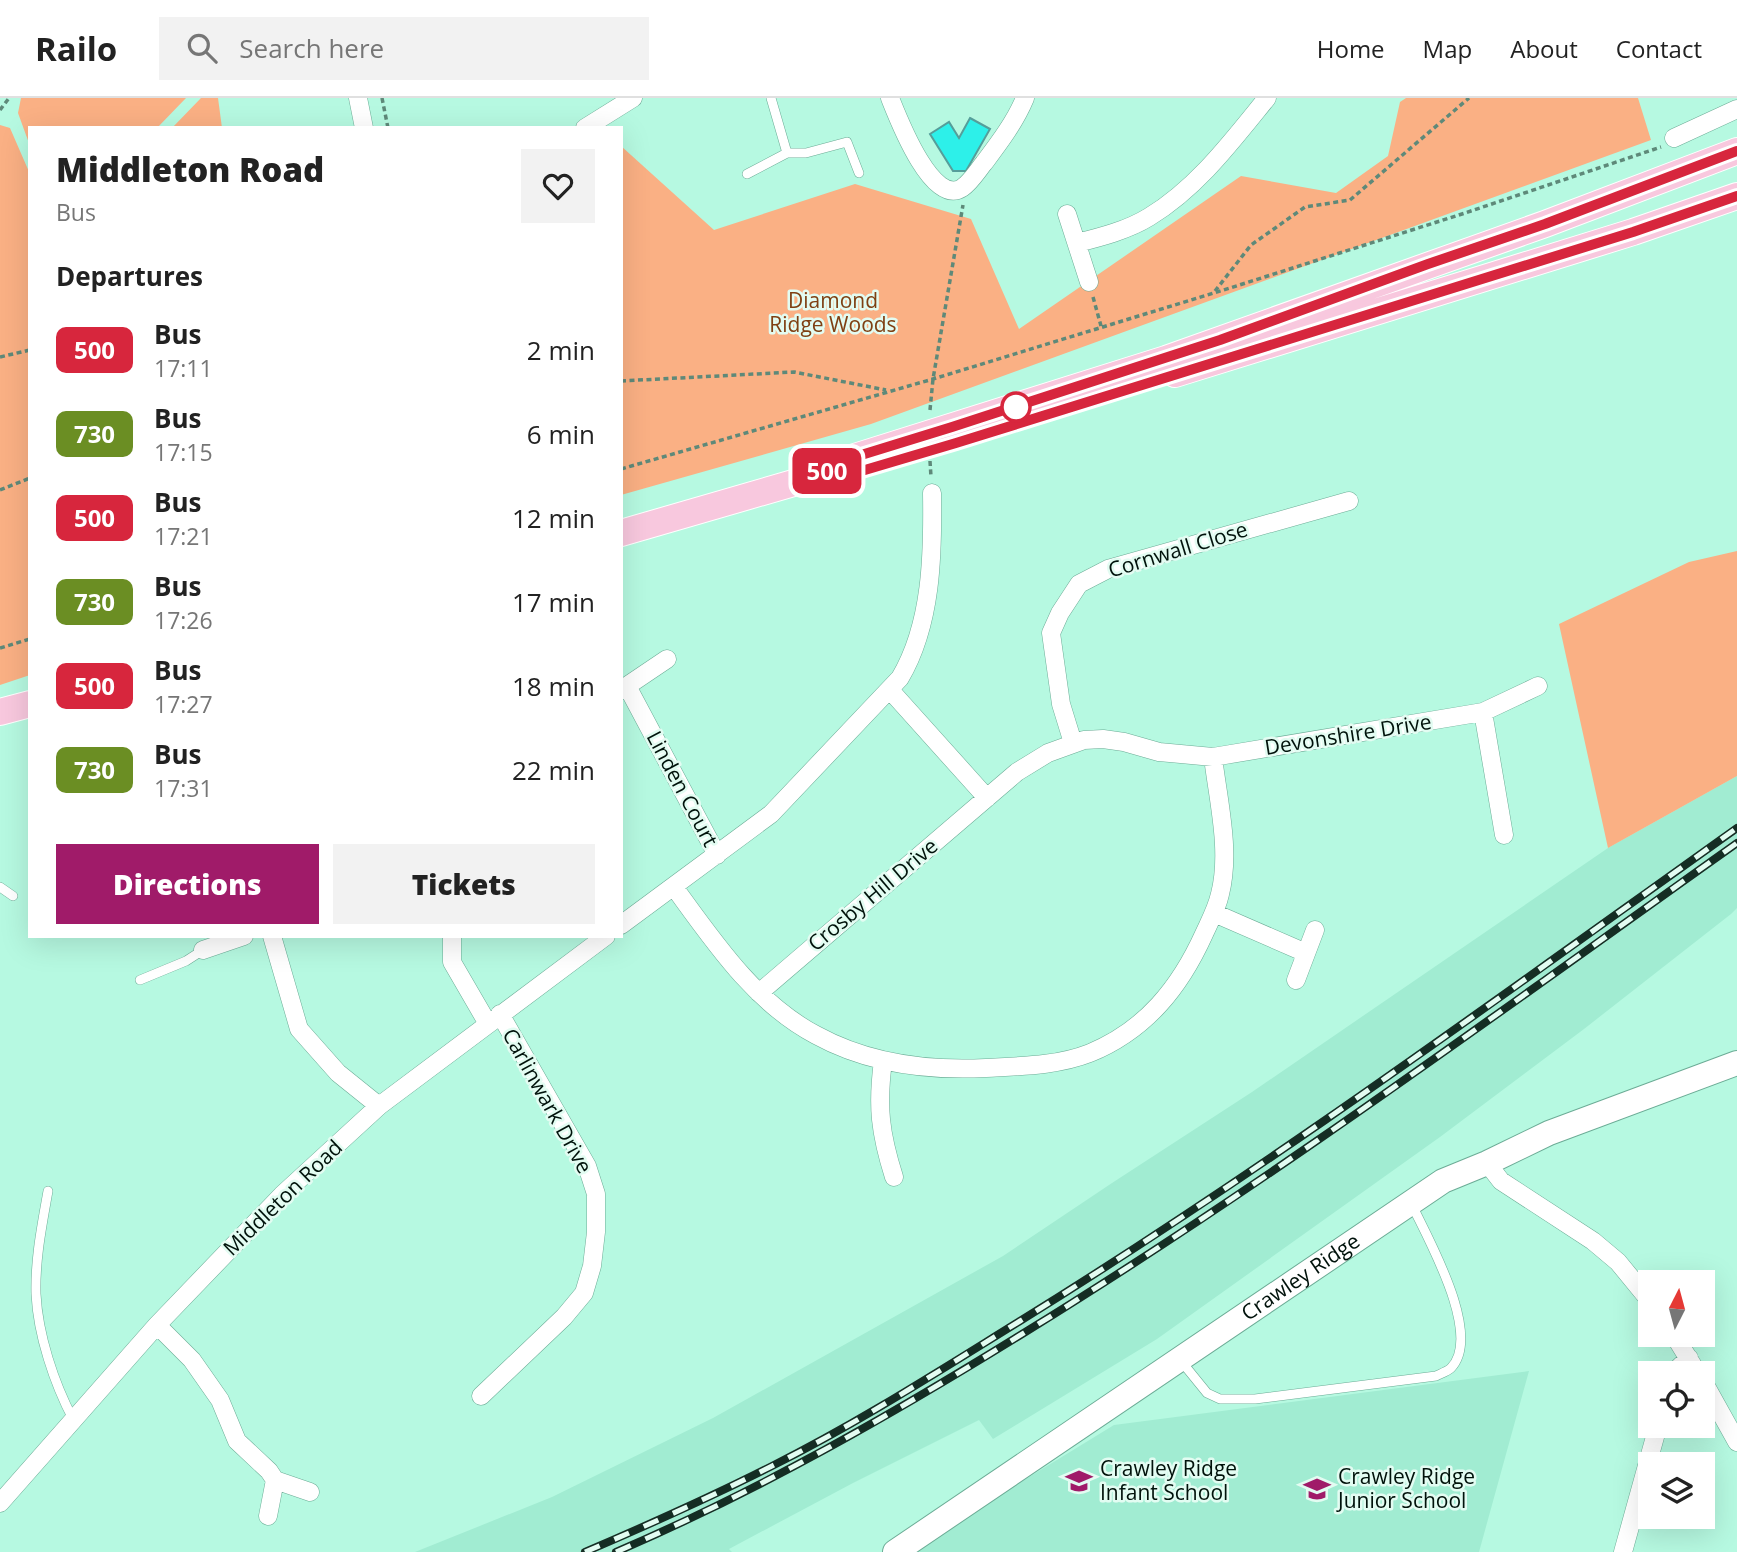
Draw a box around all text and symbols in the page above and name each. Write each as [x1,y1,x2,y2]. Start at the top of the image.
search box [159,17,649,80]
text: Railo [35,26,117,71]
icon: search [183,29,221,67]
text: Search here [239,30,384,66]
text: Home [1317,32,1385,65]
text: Map [1423,32,1472,65]
text: About [1510,32,1578,65]
text: Contact [1616,32,1702,65]
text: Middleton Road [56,147,324,192]
button: heart [521,149,595,223]
text: Bus [56,196,96,228]
text: Departures [56,258,203,294]
park label: Diamond Ridge Woods [769,286,897,338]
text: Bus [154,316,201,352]
text: 2 min [527,332,595,368]
text: 500 [74,333,115,366]
text: 17:11 [154,352,213,384]
unlabelled marker [1001,392,1031,422]
text: Bus [154,400,201,436]
text: 6 min [527,416,595,452]
text: 730 [74,417,115,450]
text: 17:15 [154,436,213,468]
line badge: 500 [787,448,867,494]
text: 500 [806,454,848,487]
text: Bus [154,484,201,520]
text: 12 min [512,500,595,536]
text: 500 [74,501,115,534]
street label: Cornwall Close [1105,515,1251,584]
text: 17:21 [154,520,213,552]
text: Bus [154,568,201,604]
text: 17 min [512,584,595,620]
text: 730 [74,585,115,618]
text: 17:26 [154,604,213,636]
text: Bus [154,652,201,688]
text: 18 min [512,668,595,704]
text: 500 [74,669,115,702]
text: 17:27 [154,688,213,720]
street label: Devonshire Drive [1262,707,1433,761]
street label: Linden Court [641,726,725,851]
text: Bus [154,736,201,772]
text: 22 min [512,752,595,788]
text: 730 [74,753,115,786]
text: 17:31 [154,772,213,804]
street label: Crosby Hill Drive [801,832,943,957]
button: Directions [56,844,319,924]
button: Tickets [333,844,595,924]
street label: Carlinwark Drive [497,1023,599,1178]
street label: Middleton Road [217,1133,348,1261]
street label: Crawley Ridge [1236,1226,1365,1327]
north arrow [1638,1270,1715,1348]
map controls [1638,1270,1715,1529]
button: locate [1638,1361,1715,1438]
button: layers [1638,1452,1715,1529]
place label: Crawley Ridge Infant School [1100,1454,1237,1506]
place label: Crawley Ridge Junior School [1336,1462,1475,1514]
school or university icon: Crawley Ridge Infant School [1064,1466,1094,1496]
school or university icon: Crawley Ridge Junior School [1302,1474,1332,1504]

